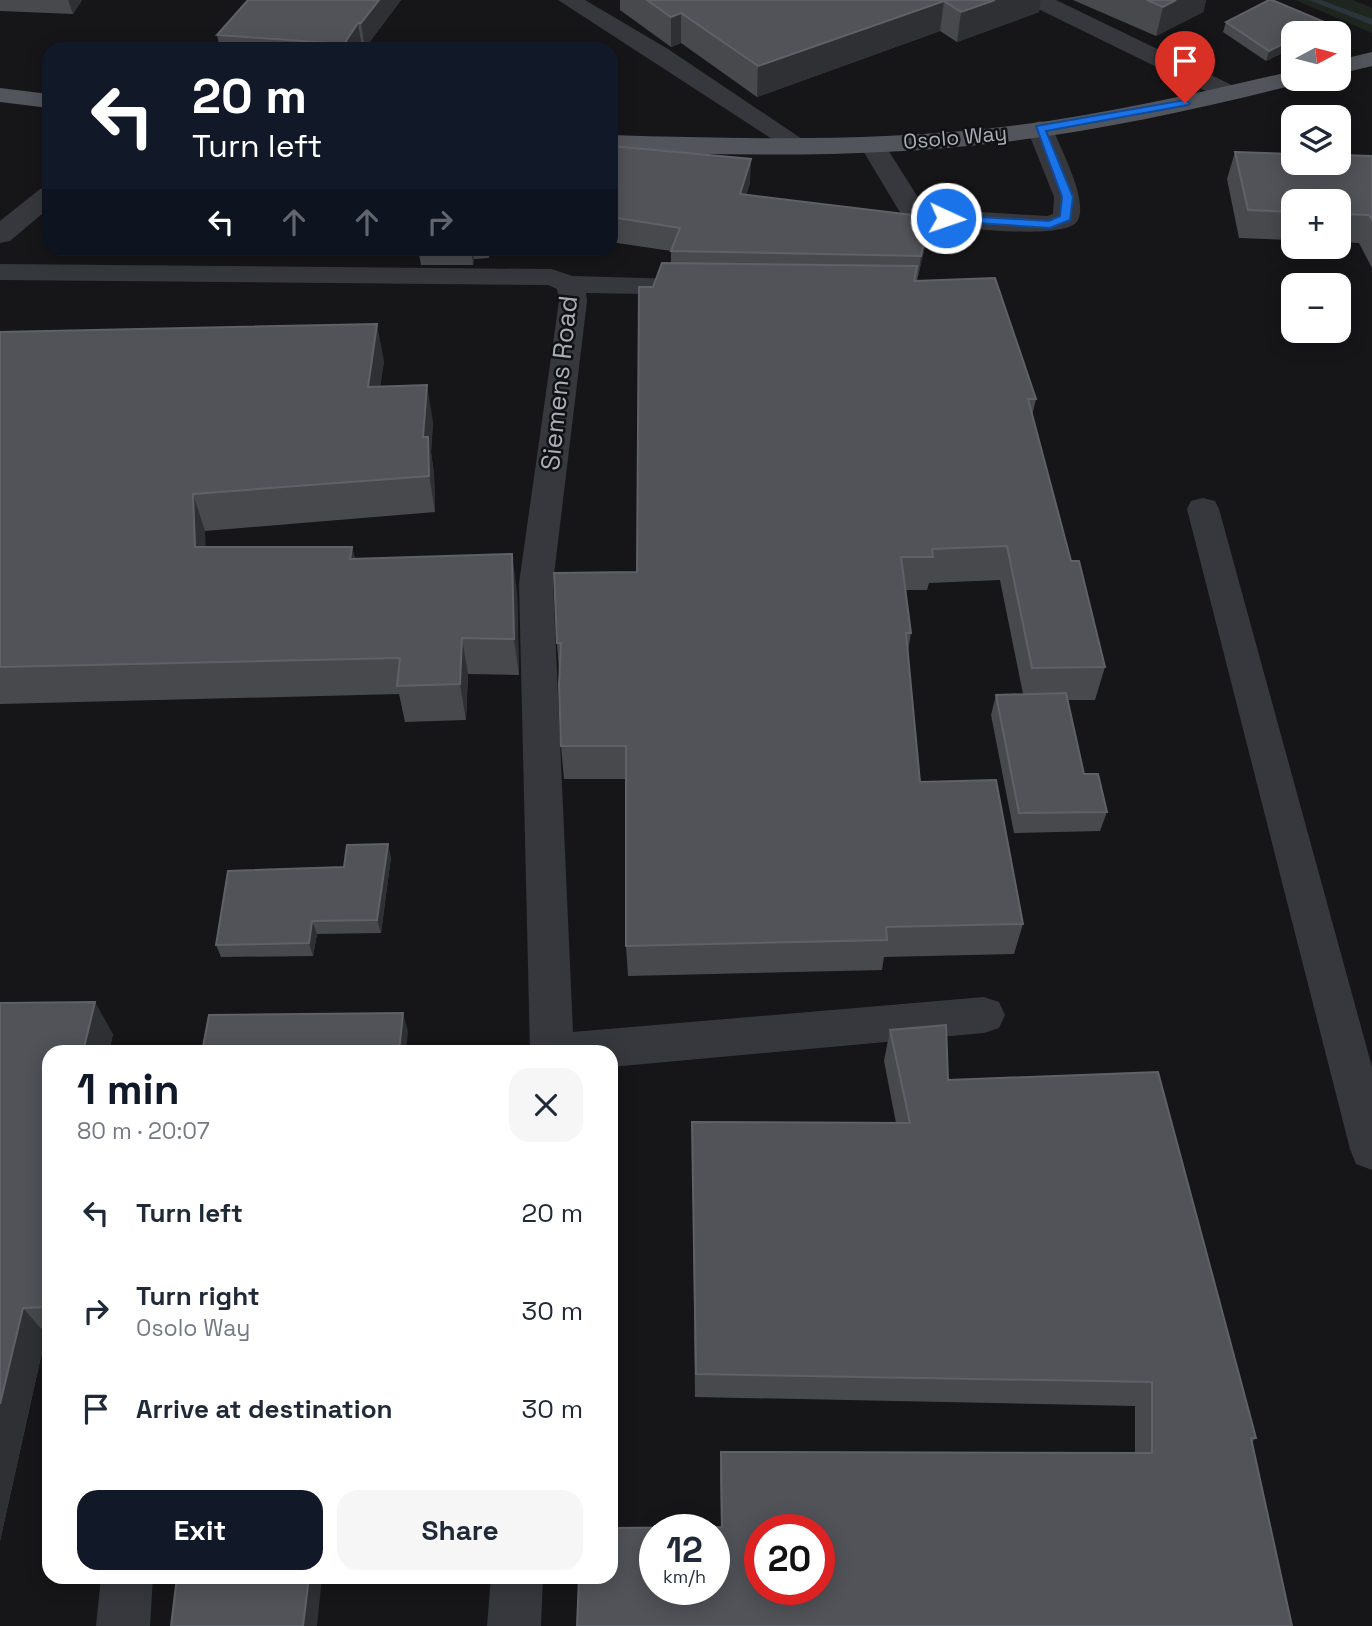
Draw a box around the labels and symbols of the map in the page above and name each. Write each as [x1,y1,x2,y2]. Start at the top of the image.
north arrow [1281,21,1351,91]
pin [1155,31,1215,103]
street label: Osolo Way [902,119,1008,155]
position arrow [909,181,983,255]
street label: Siemens Road [533,294,585,472]
speed limit sign: 20 [744,1514,835,1605]

